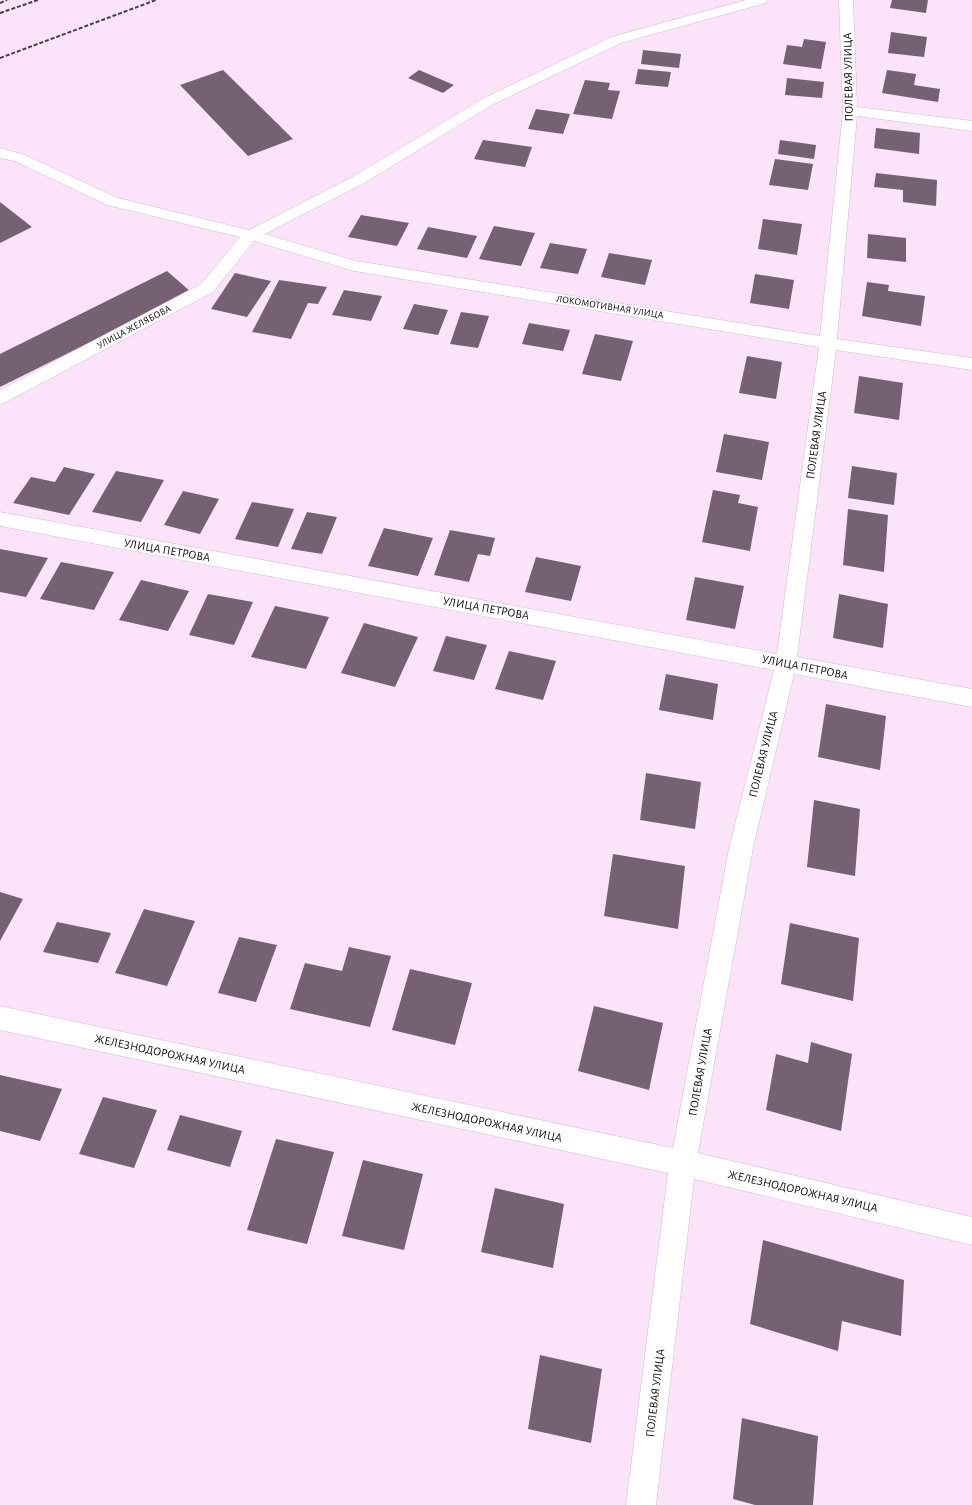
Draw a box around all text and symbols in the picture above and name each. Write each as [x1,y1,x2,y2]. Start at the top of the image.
street label: ПОЛЕВАЯ УЛИЦА [841,32,855,122]
street label: ЛОКОМОТИВНАЯ УЛИЦА [556,294,664,320]
street label: УЛИЦА ЖЕЛЯБОВА [95,303,173,351]
street label: ПОЛЕВАЯ УЛИЦА [804,390,828,480]
street label: УЛИЦА ПЕТРОВА [123,536,211,564]
street label: УЛИЦА ПЕТРОВА [442,594,530,622]
street label: УЛИЦА ПЕТРОВА [761,653,849,681]
street label: ПОЛЕВАЯ УЛИЦА [746,709,780,799]
street label: ПОЛЕВАЯ УЛИЦА [686,1027,714,1117]
street label: ЖЕЛЕЗНОДОРОЖНАЯ УЛИЦА [94,1032,246,1076]
street label: ЖЕЛЕЗНОДОРОЖНАЯ УЛИЦА [411,1100,563,1144]
street label: ЖЕЛЕЗНОДОРОЖНАЯ УЛИЦА [727,1168,879,1214]
street label: ПОЛЕВАЯ УЛИЦА [644,1348,666,1438]

